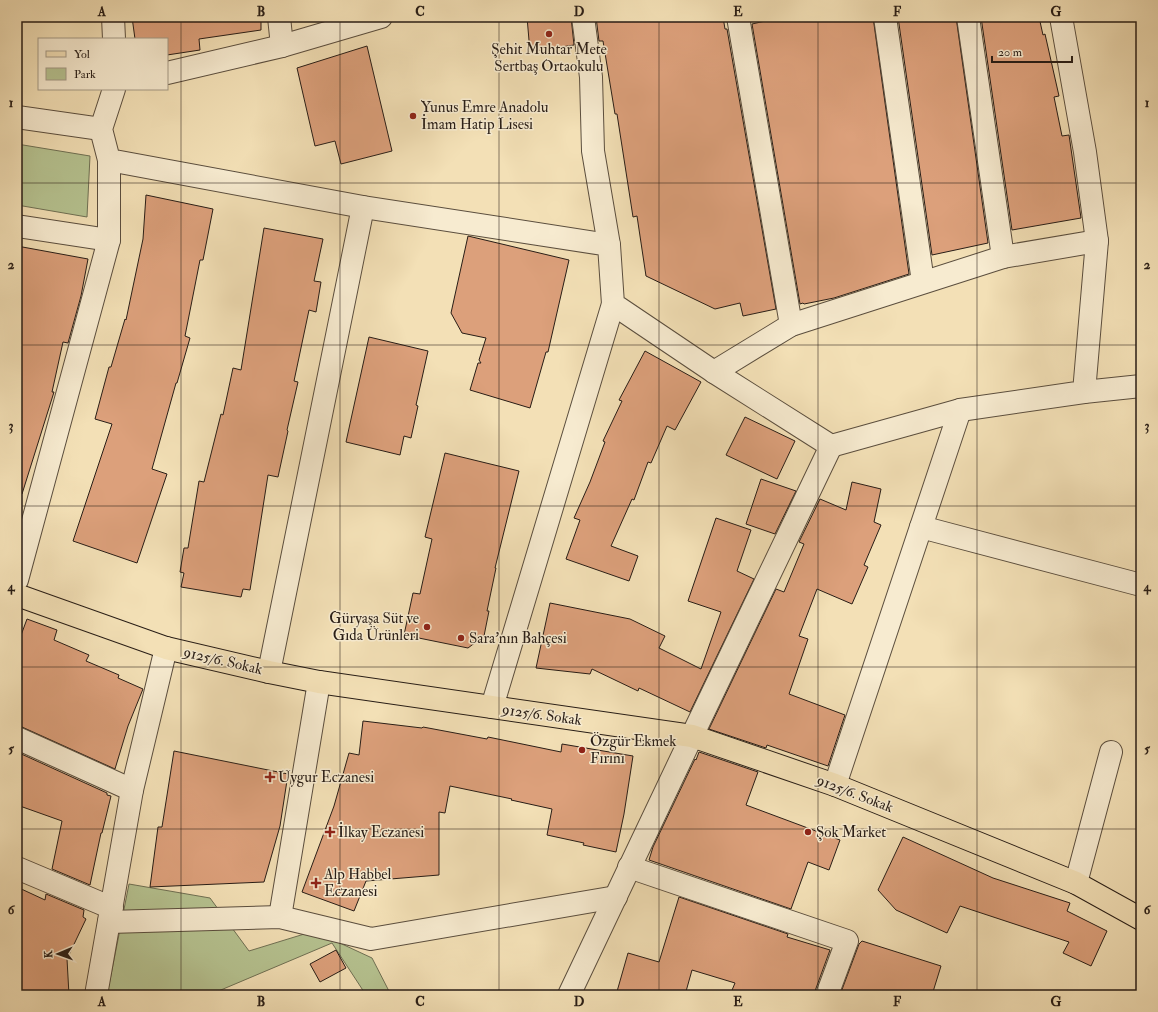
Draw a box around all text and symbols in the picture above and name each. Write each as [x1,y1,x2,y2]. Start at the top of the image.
text: A [97,4,107,20]
text: B [257,4,265,20]
text: C [415,4,425,20]
text: D [574,4,585,20]
text: E [733,4,743,20]
text: F [893,4,902,20]
text: G [1051,4,1062,20]
marker: Şehit Muhtar Mete Sertbaş Ortaokulu [544,29,554,39]
legend [38,38,168,90]
scale bar [992,38,1072,64]
place label: Şehit Muhtar Mete Sertbaş Ortaokulu [491,40,607,76]
text: 20 m [998,45,1023,60]
text: Yol [74,47,90,62]
text: Park [74,67,96,82]
text: 1 [9,95,14,111]
text: 1 [1145,95,1150,111]
place label: Yunus Emre Anadolu İmam Hatip Lisesi [421,98,549,135]
marker: Yunus Emre Anadolu İmam Hatip Lisesi [408,111,418,121]
text: 2 [8,257,15,273]
text: 2 [1144,257,1151,273]
text: 3 [9,418,14,434]
text: 3 [1145,418,1150,434]
text: 4 [6,579,15,595]
text: 4 [1142,579,1151,595]
place label: Güryaşa Süt ve Gıda Ürünleri [329,609,419,645]
marker: Güryaşa Süt ve Gıda Ürünleri [422,622,432,632]
place label: Sara'nın Bahçesi [469,629,567,648]
marker: Sara'nın Bahçesi [456,633,466,643]
street label: 9125/6. Sokak [181,642,264,679]
street label: 9125/6. Sokak [500,700,583,730]
place label: Özgür Ekmek Fırını [590,731,676,768]
text: 5 [8,741,14,757]
text: 5 [1144,741,1150,757]
marker: Özgür Ekmek Fırını [577,745,587,755]
place label: Uygur Eczanesi [278,768,374,787]
street label: 9125/6. Sokak [813,770,896,817]
marker: Uygur Eczanesi [265,772,275,782]
place label: İlkay Eczanesi [338,822,424,842]
place label: Şok Market [816,823,886,842]
marker: İlkay Eczanesi [325,827,335,837]
marker: Şok Market [803,827,813,837]
place label: Alp Habbel Eczanesi [323,865,392,901]
marker: Alp Habbel Eczanesi [311,878,321,888]
text: 6 [8,902,16,918]
text: 6 [1144,902,1152,918]
north arrow [38,934,78,974]
text: K [42,949,55,958]
text: A [97,994,107,1010]
text: B [257,994,265,1010]
text: C [415,994,425,1010]
text: D [574,994,585,1010]
text: E [733,994,743,1010]
text: F [893,994,902,1010]
text: G [1051,994,1062,1010]

